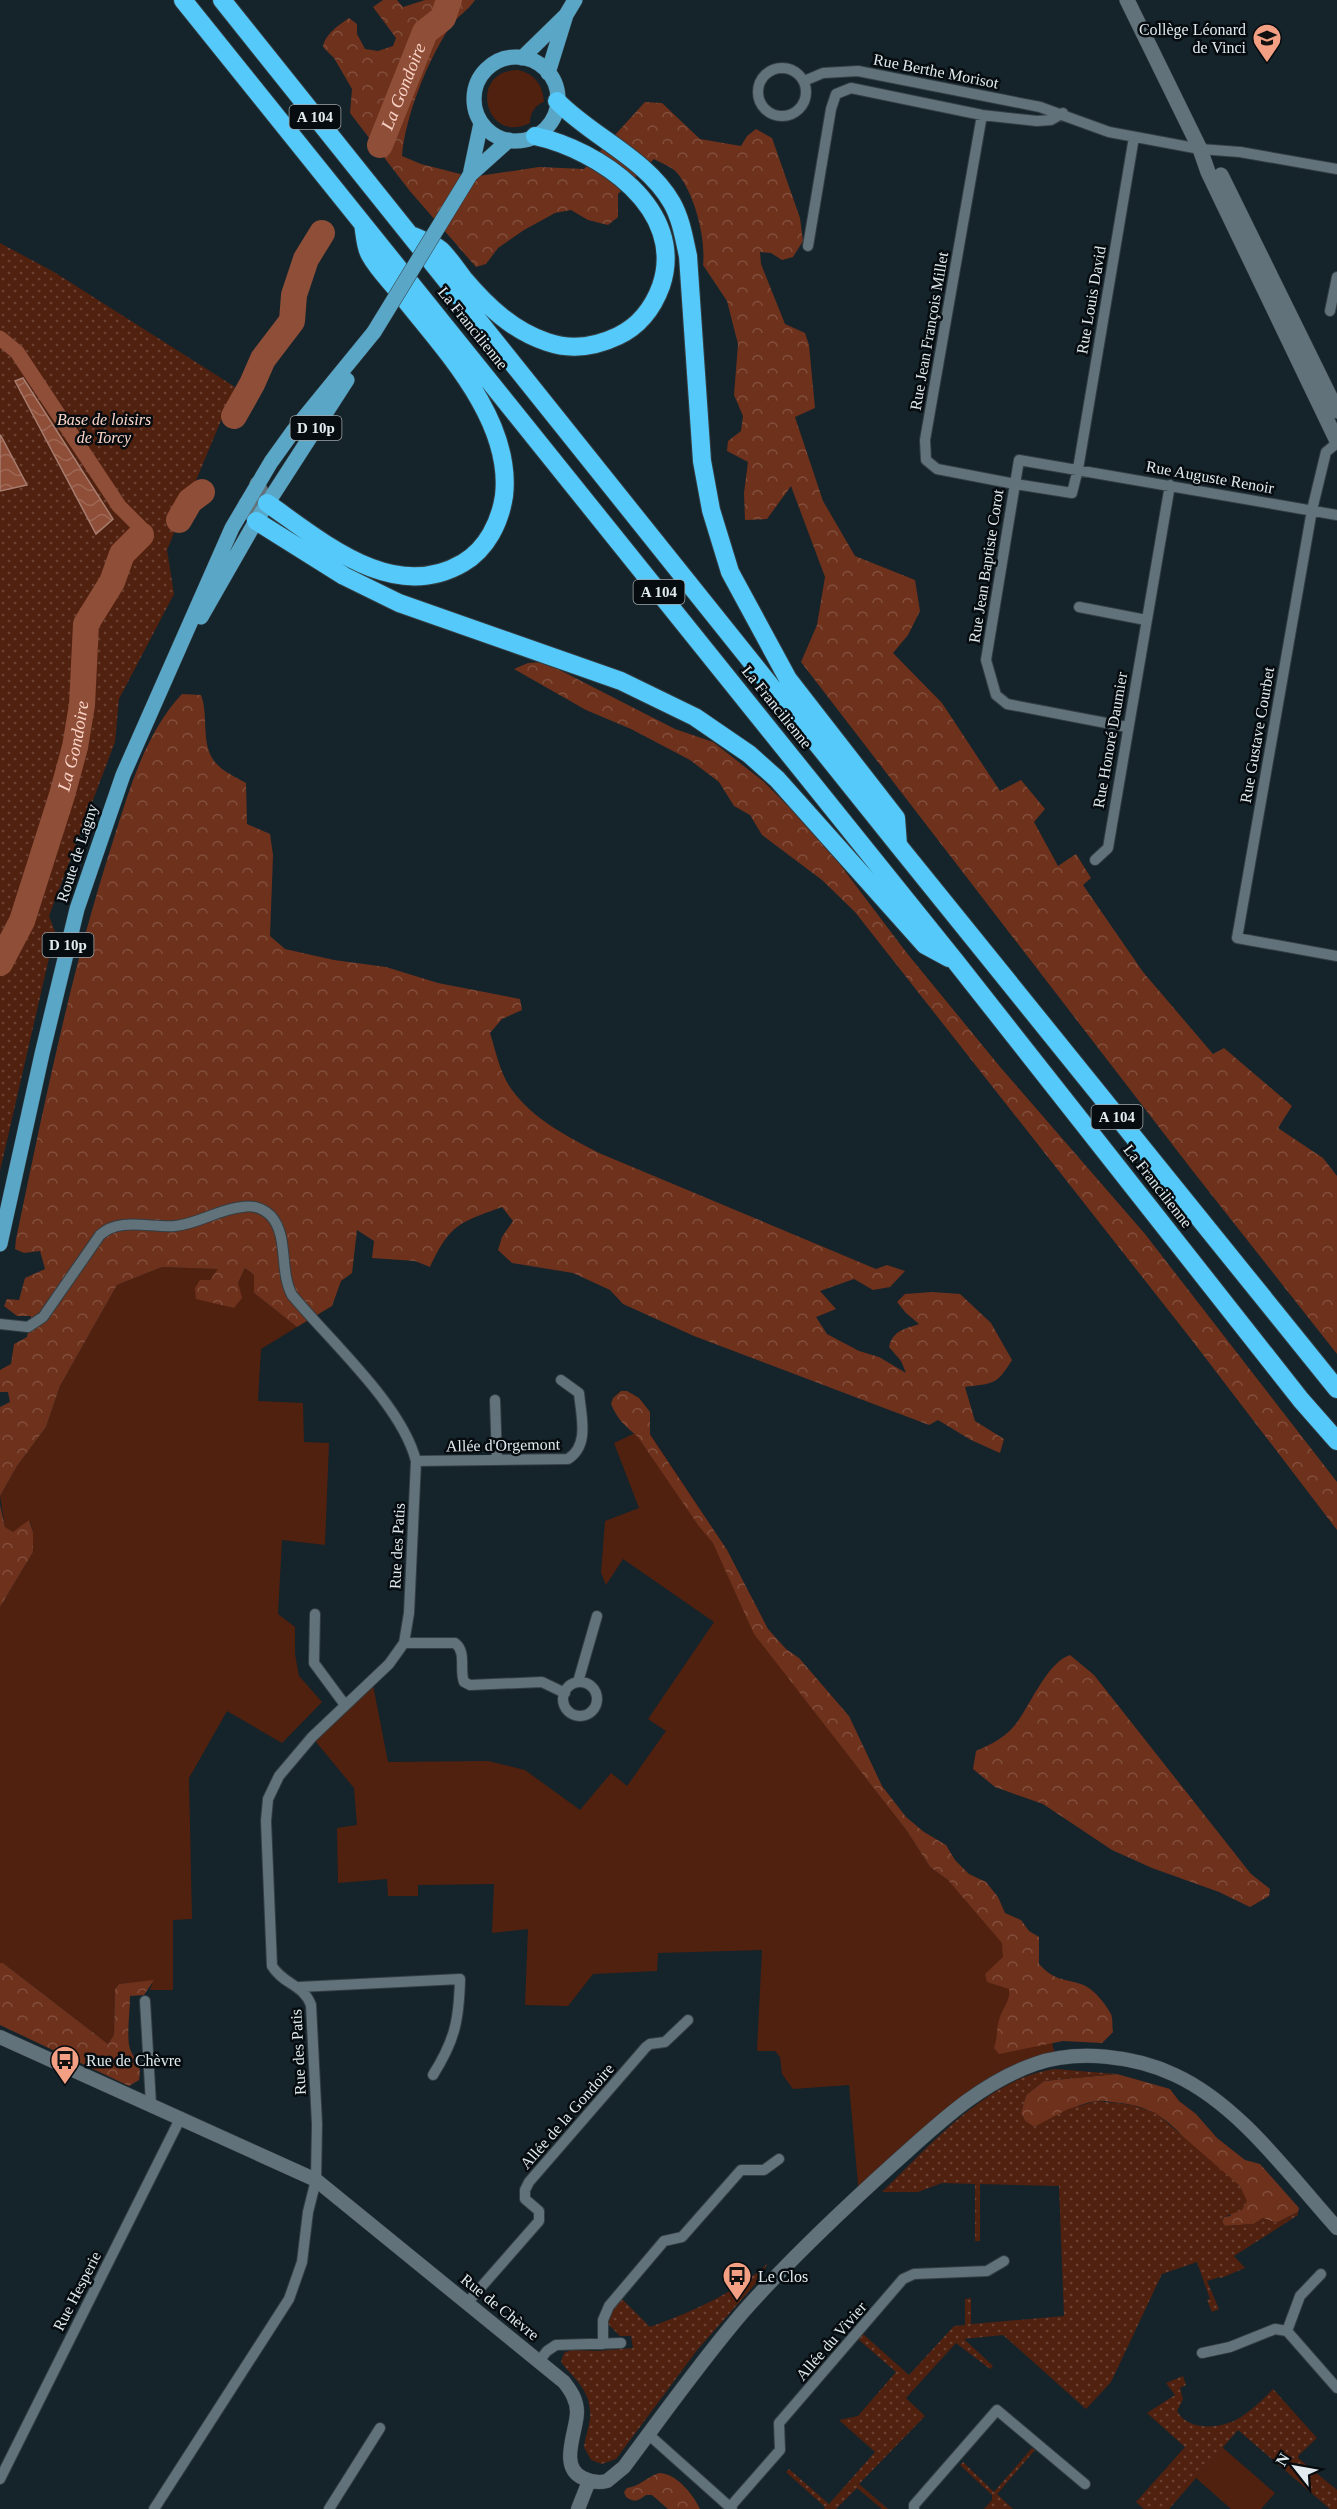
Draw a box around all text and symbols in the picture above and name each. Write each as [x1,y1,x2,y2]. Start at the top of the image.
place label: Collège Léonard de Vinci [1139,21,1247,56]
school or university icon: Collège Léonard de Vinci [1251,22,1283,64]
water label: La Gondoire [377,40,430,134]
street label: Rue Berthe Morisot [872,51,1001,92]
road number: A 104 [290,105,340,129]
street label: Rue Louis David [1073,245,1109,355]
street label: Rue Jean François Millet [907,250,952,412]
street label: La Francilienne [435,283,511,373]
park label: Base de loisirs de Torcy [57,411,151,447]
road number: D 10p [290,416,342,440]
street label: Rue Auguste Renoir [1144,457,1276,498]
street label: Rue Jean Baptiste Corot [965,488,1008,644]
road number: A 104 [634,580,684,604]
street label: La Francilienne [739,662,815,752]
street label: Rue Gustave Courbet [1237,665,1277,804]
street label: Rue Honoré Daumier [1090,670,1130,809]
water label: La Gondoire [53,700,92,794]
street label: Route de Lagny [53,802,102,905]
road number: D 10p [42,933,94,957]
road number: A 104 [1092,1105,1142,1129]
street label: La Francilienne [1120,1141,1196,1231]
street label: Allée d'Orgemont [446,1435,561,1455]
street label: Rue des Patis [386,1503,408,1589]
street label: Rue des Patis [287,2009,309,2095]
bus stop icon: Rue de Chèvre [49,2044,81,2086]
place label: Rue de Chèvre [86,2052,181,2069]
street label: Allée de la Gondoire [517,2060,617,2172]
street label: Rue Hesperie [50,2249,105,2334]
bus stop icon: Le Clos [721,2260,753,2302]
place label: Le Clos [758,2268,808,2285]
street label: Rue de Chèvre [458,2270,542,2344]
street label: Allée du Vivier [792,2298,870,2384]
north arrow [1265,2437,1325,2497]
text: N [1272,2450,1293,2469]

